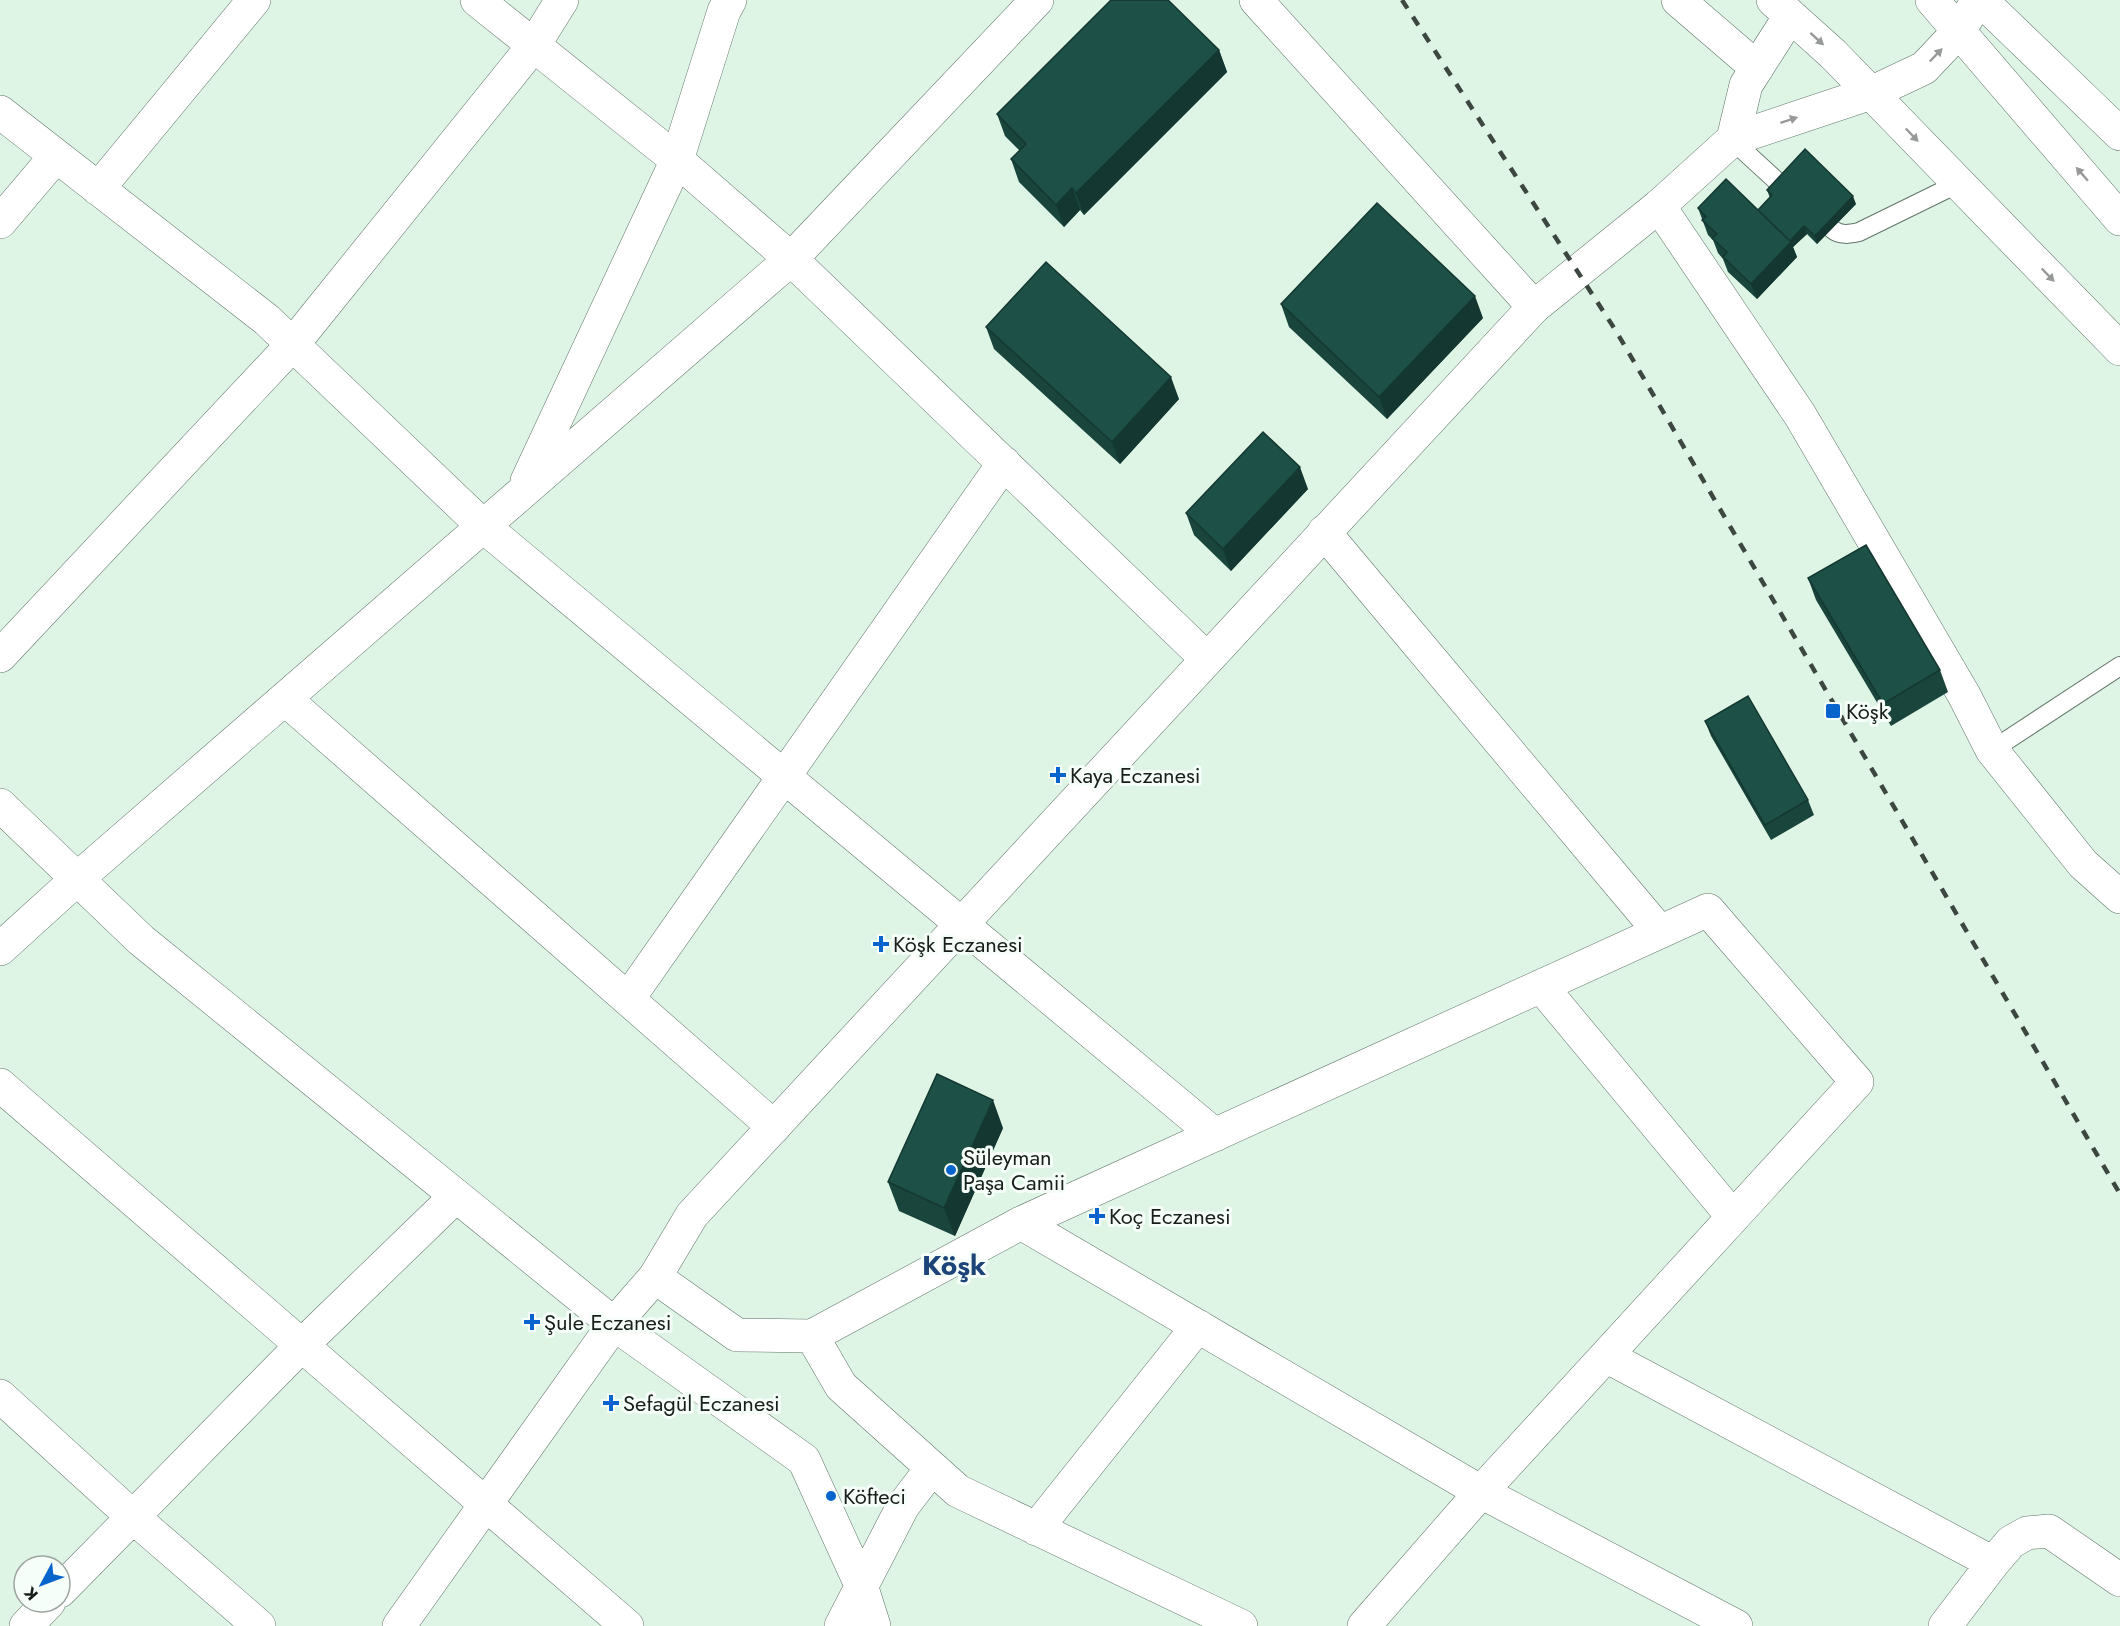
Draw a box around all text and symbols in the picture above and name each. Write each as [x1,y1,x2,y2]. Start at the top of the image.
one-way arrow [1809,32,1824,45]
one-way arrow [1929,48,1943,63]
one-way arrow [1780,115,1798,125]
one-way arrow [1905,127,1919,142]
one-way arrow [2076,167,2089,182]
one-way arrow [2041,267,2055,282]
place label: Köşk [1846,695,1889,727]
marker: Köşk [1824,702,1842,720]
place label: Kaya Eczanesi [1070,759,1201,791]
marker: Kaya Eczanesi [1051,768,1065,782]
place label: Köşk Eczanesi [893,928,1023,960]
marker: Köşk Eczanesi [874,937,888,951]
place label: Süleyman Paşa Camii [963,1141,1065,1198]
marker: Süleyman Paşa Camii [944,1163,958,1177]
place label: Koç Eczanesi [1109,1200,1231,1232]
marker: Koç Eczanesi [1090,1209,1104,1223]
district label: Köşk [922,1245,986,1286]
place label: Şule Eczanesi [544,1306,671,1338]
marker: Şule Eczanesi [525,1315,539,1329]
place label: Sefagül Eczanesi [623,1387,780,1419]
marker: Sefagül Eczanesi [604,1396,618,1410]
place label: Köfteci [843,1480,906,1512]
marker: Köfteci [824,1489,838,1503]
north arrow [12,1554,72,1614]
text: K [18,1581,43,1605]

